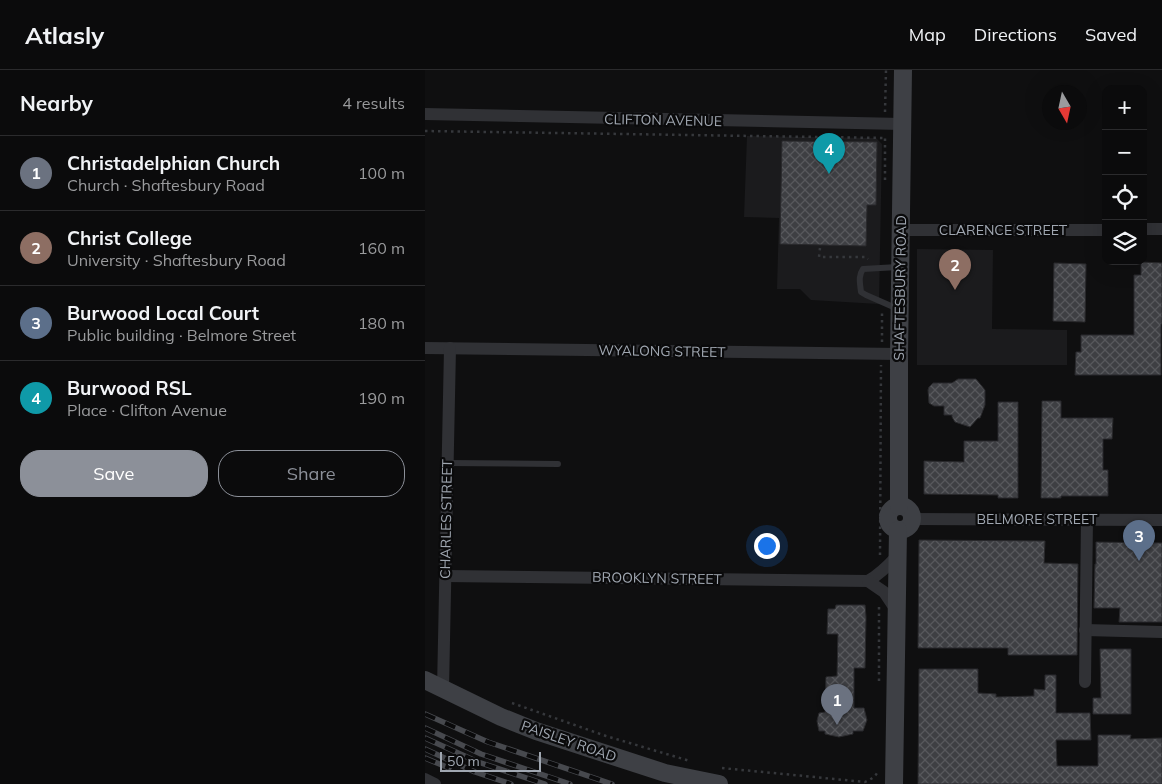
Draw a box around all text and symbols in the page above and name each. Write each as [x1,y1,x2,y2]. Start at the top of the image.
text: Atlasly [25,20,104,50]
text: Map [909,23,946,46]
text: Directions [974,23,1057,46]
text: Saved [1085,23,1137,46]
north arrow [1042,85,1087,130]
map controls [1102,85,1147,265]
button: + [1102,85,1147,130]
text: Nearby [20,90,93,116]
text: 4 results [342,93,405,113]
street label: CLIFTON AVENUE [604,110,722,130]
button: − [1102,130,1147,175]
pin: 4 [813,133,845,174]
text: Christadelphian Church [67,151,280,175]
text: 1 [31,163,41,183]
text: 100 m [358,163,405,183]
text: Church · Shaftesbury Road [67,175,265,195]
button: locate [1102,175,1147,220]
street label: SHAFTESBURY ROAD [890,215,910,361]
button: layers [1102,220,1147,265]
street label: CLARENCE STREET [939,221,1068,239]
text: Christ College [67,226,192,250]
text: 2 [31,238,41,258]
text: 160 m [358,238,405,258]
pin: 2 [939,249,971,290]
text: University · Shaftesbury Road [67,250,286,270]
text: Burwood Local Court [67,301,259,325]
text: 3 [31,313,41,333]
text: 180 m [358,313,405,333]
text: Public building · Belmore Street [67,325,296,345]
street label: WYALONG STREET [598,341,726,361]
text: Burwood RSL [67,376,192,400]
text: 4 [31,388,41,408]
text: 190 m [358,388,405,408]
text: Place · Clifton Avenue [67,400,227,420]
button: Save [20,450,208,497]
button: Share [218,450,405,497]
street label: CHARLES STREET [436,458,456,579]
street label: BELMORE STREET [976,510,1098,528]
pin: 3 [1123,520,1155,561]
your location [754,533,780,559]
street label: BROOKLYN STREET [592,568,723,588]
pin: 1 [821,684,853,725]
street label: PAISLEY ROAD [519,716,619,766]
scale bar [440,749,541,772]
text: 50 m [447,752,480,770]

